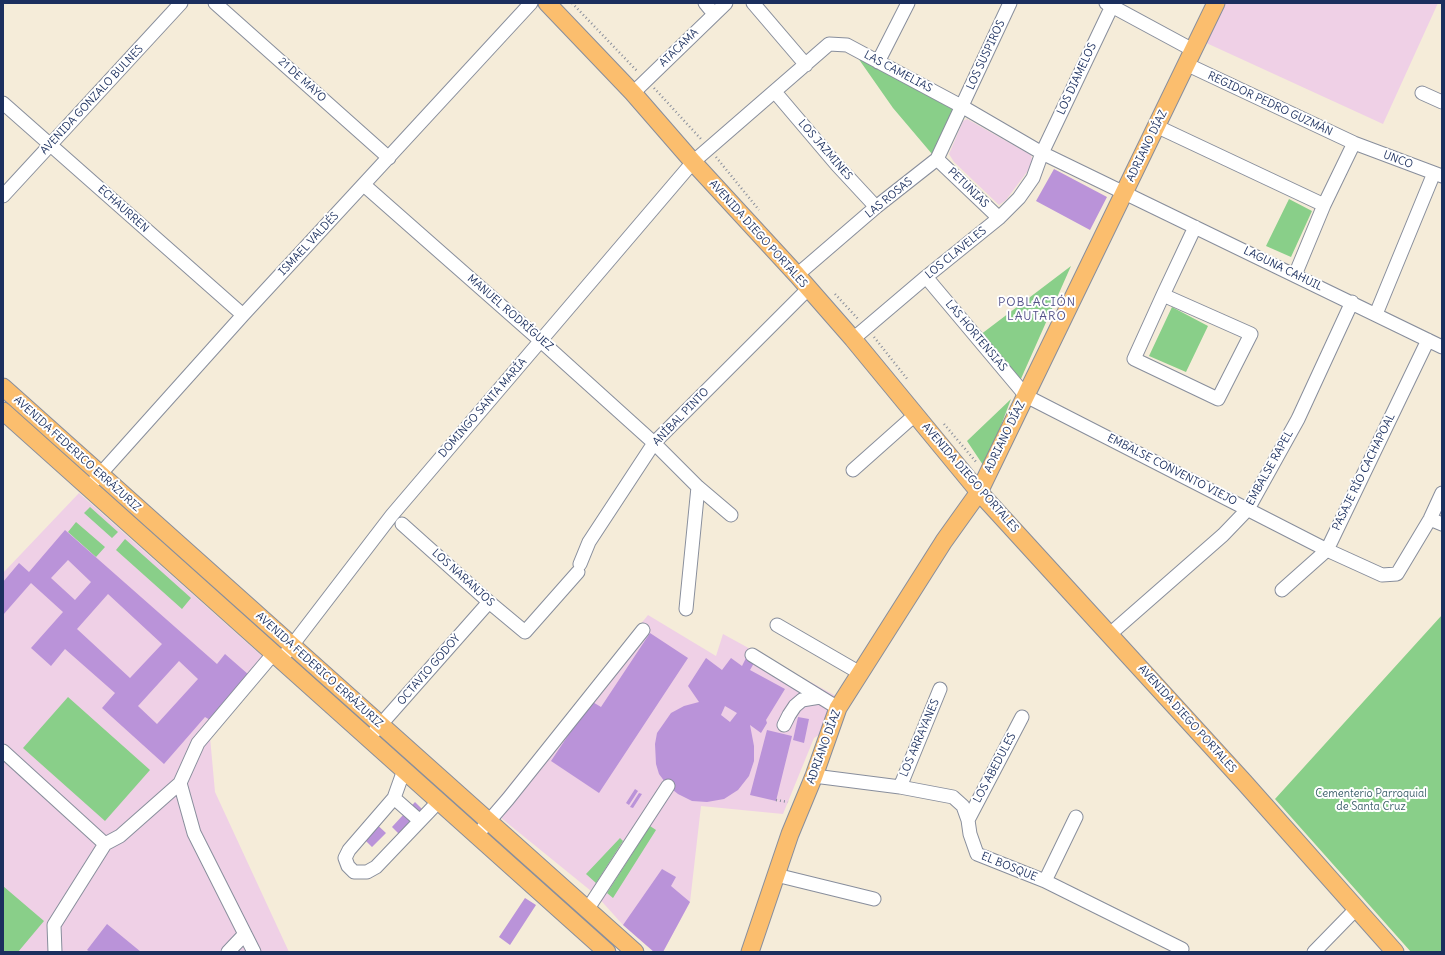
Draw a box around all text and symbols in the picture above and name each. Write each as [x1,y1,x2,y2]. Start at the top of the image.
street label: LOS SUSPIROS [964,18,1008,92]
street label: ATACAMA [657,26,701,70]
street label: LOS DIAMELOS [1055,41,1099,117]
street label: AVENIDA GONZALO BULNES [38,43,146,157]
street label: LAS CAMELIAS [862,48,934,96]
street label: 21 DE MAYO [275,55,329,105]
street label: REGIDOR PEDRO GUZMÁN [1205,69,1335,139]
street label: ADRIANO DÍAZ [1124,108,1170,184]
street label: LOS JAZMINES [795,117,855,183]
street label: UNCO [1381,148,1415,172]
street label: PETUNIAS [945,165,991,211]
street label: LAS ROSAS [863,175,915,221]
street label: AVENIDA DIEGO PORTALES [706,177,810,291]
street label: ECHAURREN [95,183,151,235]
street label: ISMAEL VALDÉS [276,210,342,278]
street label: LOS CLAVELES [923,224,989,282]
street label: LAGUNA CAHUIL [1241,244,1325,294]
street label: MANUEL RODRÍGUEZ [464,272,556,354]
district label: POBLACIÓN LAUTARO [998,296,1076,324]
street label: LAS HORTENSIAS [942,298,1010,374]
street label: DOMINGO SANTA MARÍA [436,356,530,460]
street label: ANÍBAL PINTO [650,385,712,449]
street label: AVENIDA FEDERICO ERRÁZURIZ [11,394,143,514]
street label: ADRIANO DÍAZ [982,399,1028,475]
street label: PASAJE RÍO CACHAPOAL [1330,411,1398,533]
street label: AVENIDA DIEGO PORTALES [919,421,1021,535]
street label: EMBALSE RAPEL [1244,428,1296,508]
street label: EMBALSE CONVENTO VIEJO [1105,431,1239,509]
street label: LOS NARANJOS [429,547,497,609]
street label: AVENIDA FEDERICO ERRÁZURIZ [253,610,385,730]
street label: OCTAVIO GODOY [395,632,463,708]
street label: AVENIDA DIEGO PORTALES [1135,662,1239,776]
street label: LOS ARRAYANES [898,697,942,779]
street label: ADRIANO DÍAZ [804,708,844,786]
street label: LOS ABEDULES [971,731,1019,805]
park label: Cementerio Parroquial de Santa Cruz [1315,787,1427,813]
street label: EL BOSQUE [979,850,1039,884]

